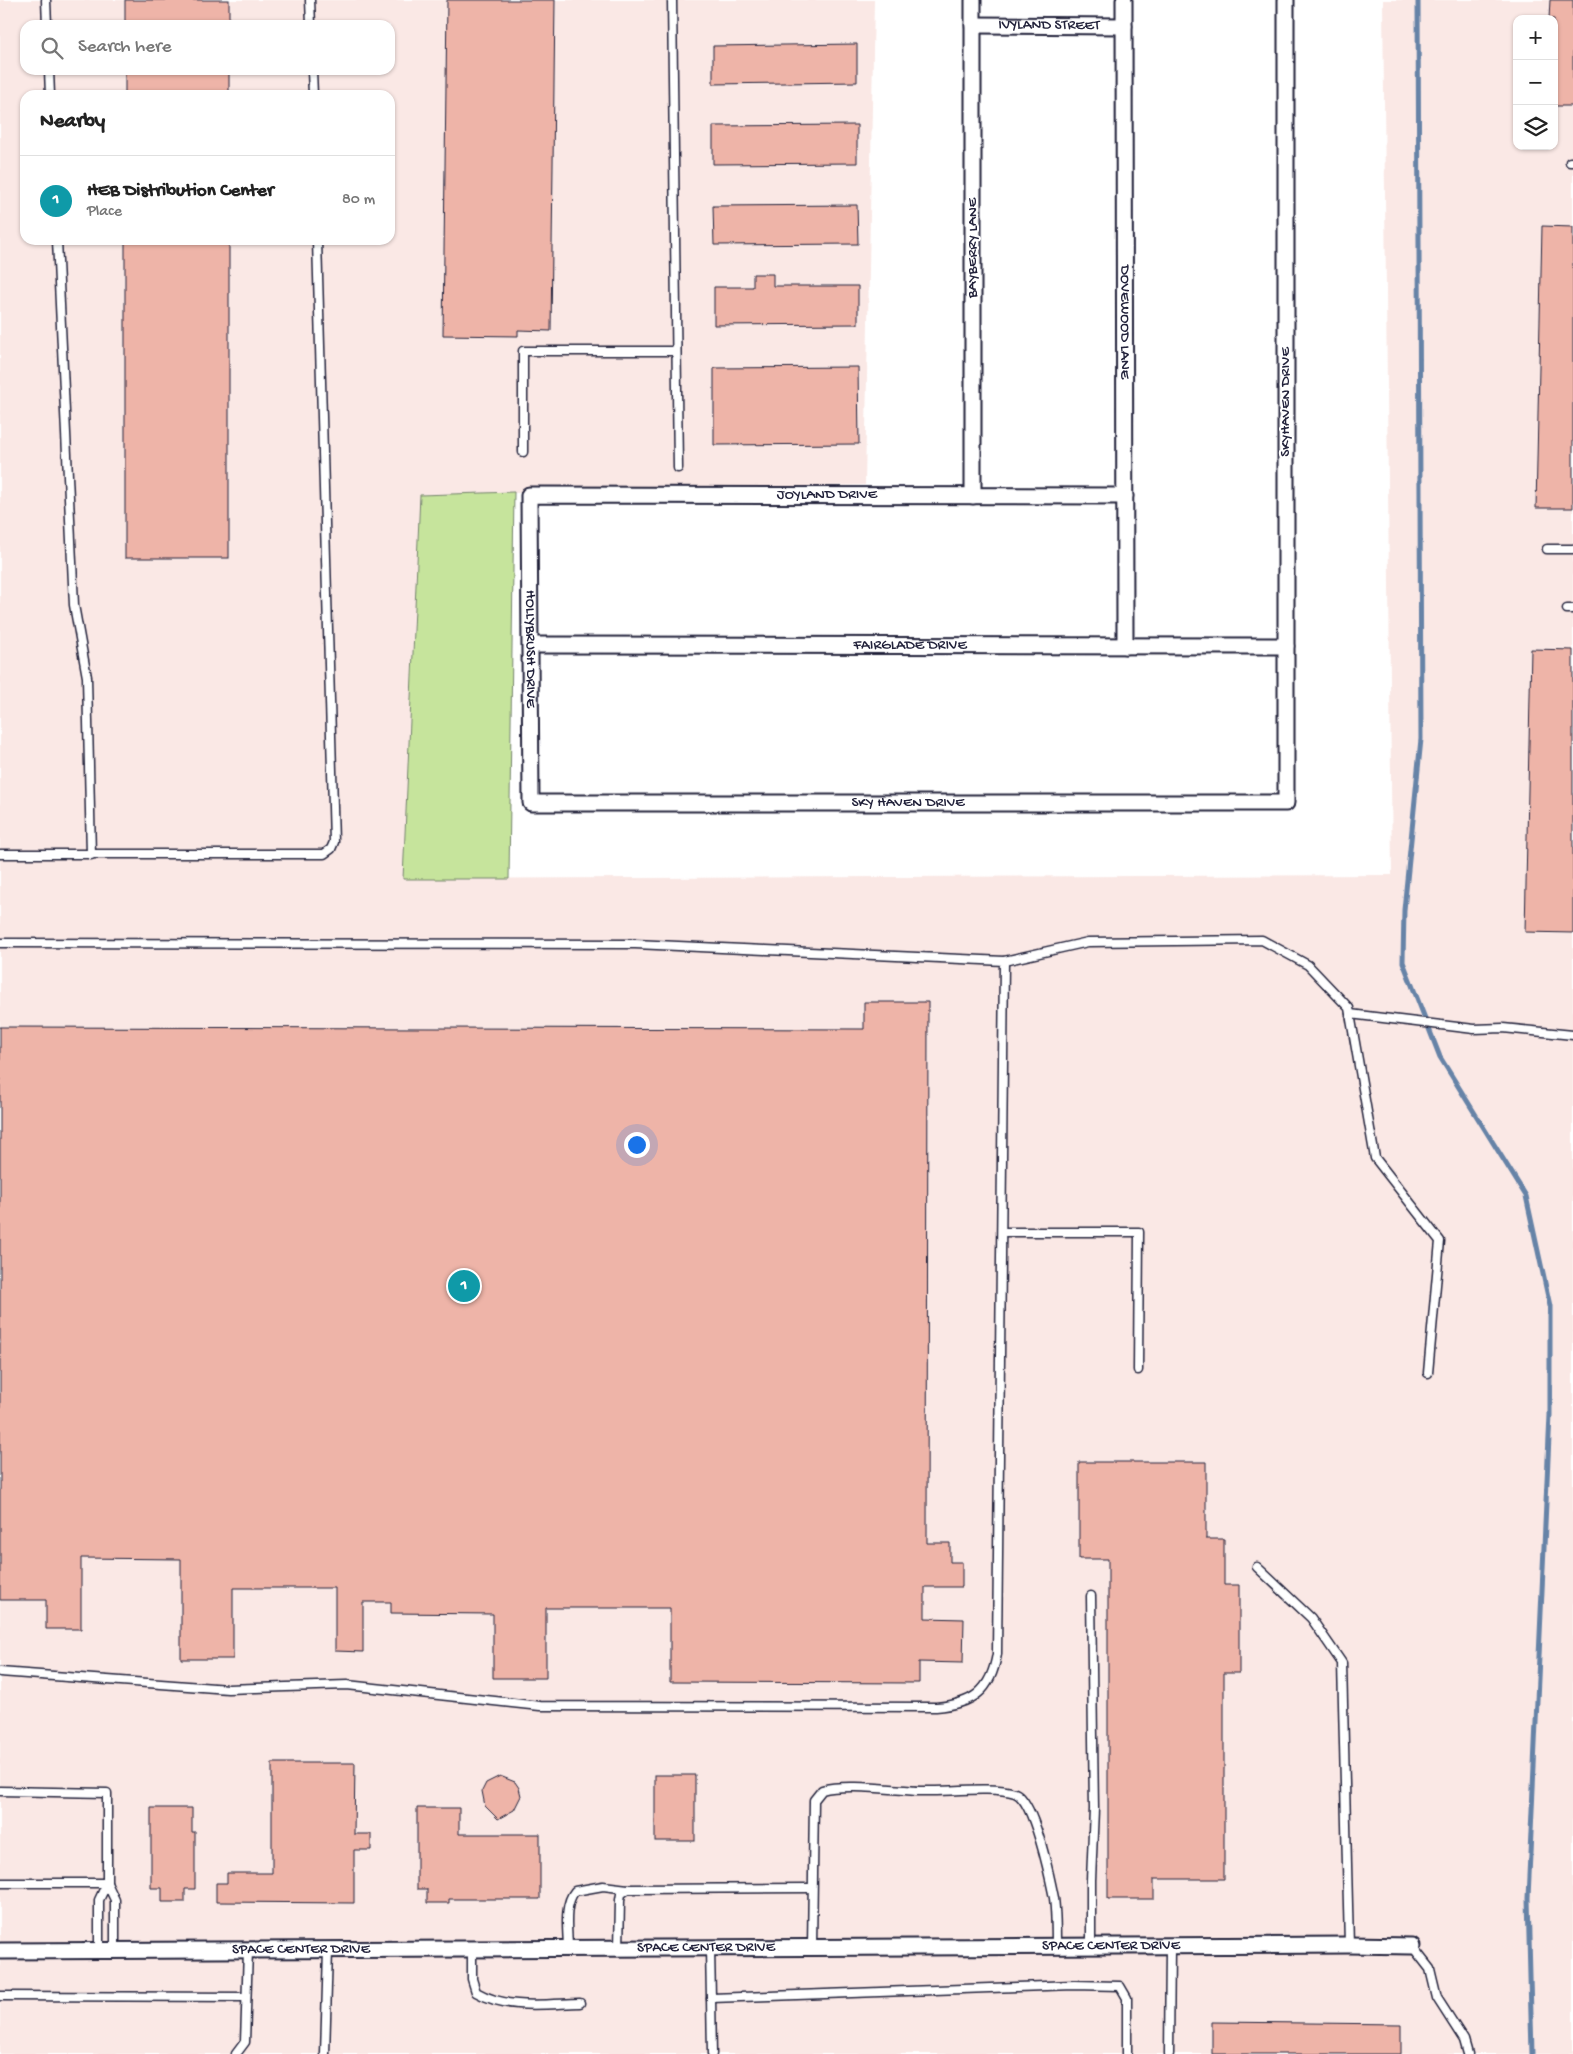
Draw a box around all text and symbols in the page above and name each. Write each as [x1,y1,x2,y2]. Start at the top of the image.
map controls [1513,15,1558,150]
button: + [1513,15,1558,60]
street label: IVYLAND STREET [998,16,1101,35]
search box [20,20,395,75]
icon: search [38,34,66,62]
text: Search here [78,36,172,59]
button: − [1513,60,1558,105]
button: layers [1513,105,1558,150]
text: Nearby [40,110,105,135]
text: HEB Distribution Center [87,180,274,203]
text: 1 [53,191,59,210]
text: 80 m [342,191,375,210]
street label: BAYBERRY LANE [964,197,982,299]
text: Place [87,203,122,222]
street label: DOVEWOOD LANE [1115,264,1134,380]
street label: SKYHAVEN DRIVE [1277,347,1295,457]
street label: JOYLAND DRIVE [777,486,878,504]
street label: HOLLYBRUSH DRIVE [521,590,539,709]
street label: FAIRGLADE DRIVE [852,636,967,655]
street label: SKY HAVEN DRIVE [851,794,965,812]
your location [624,1132,650,1158]
pin: 1 [448,1267,480,1305]
street label: SPACE CENTER DRIVE [1042,1937,1181,1955]
street label: SPACE CENTER DRIVE [637,1939,776,1957]
street label: SPACE CENTER DRIVE [232,1940,371,1959]

